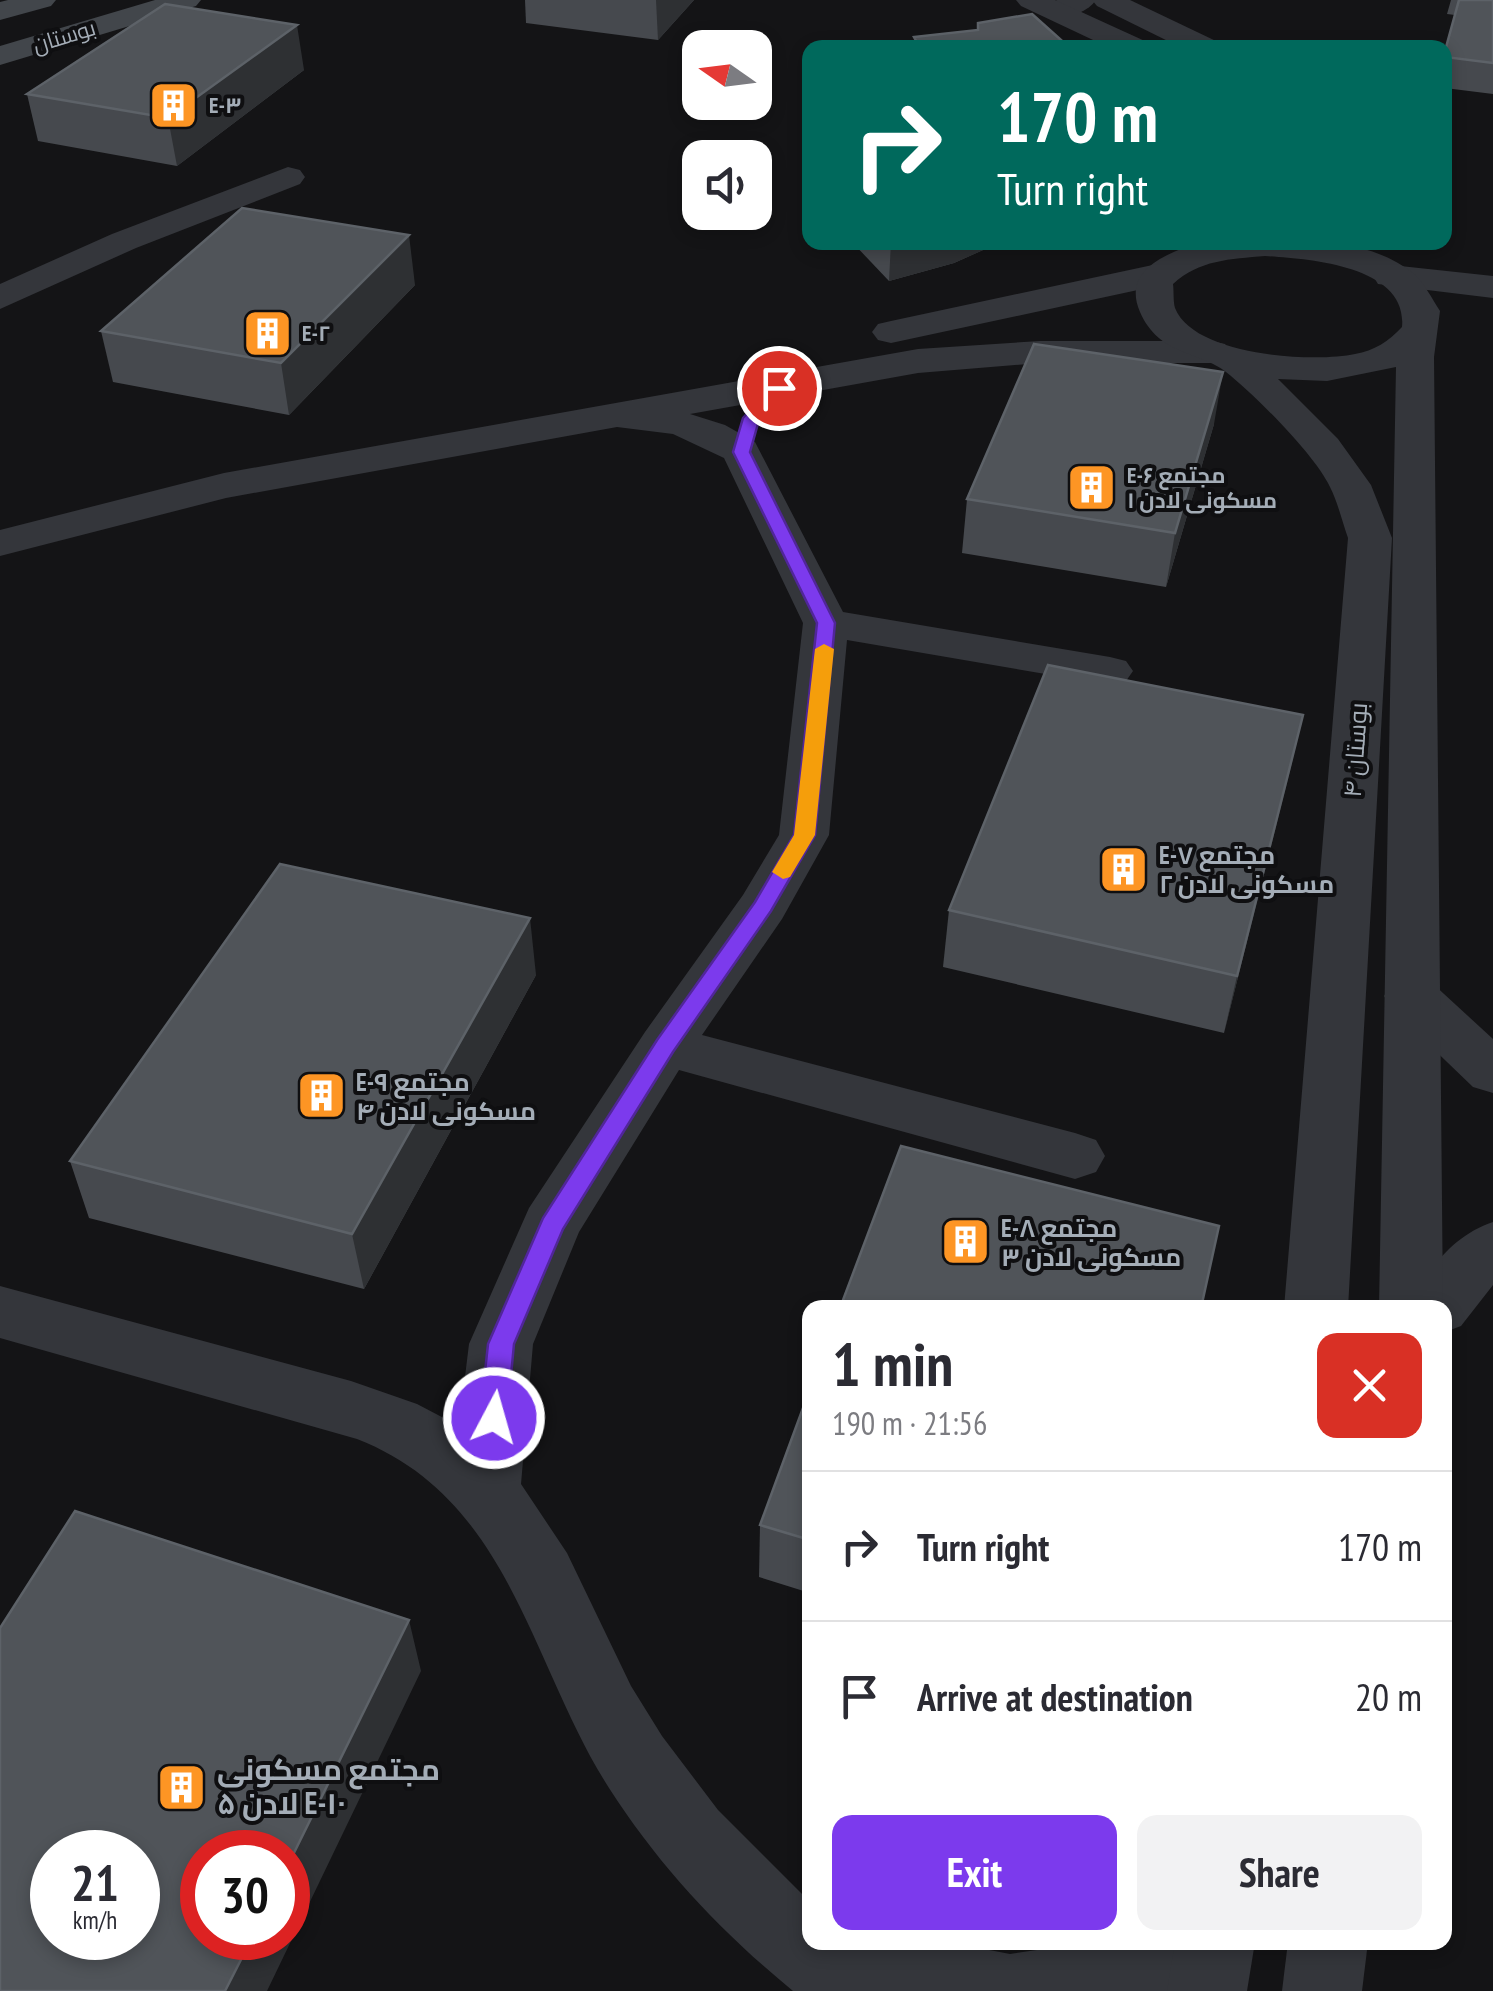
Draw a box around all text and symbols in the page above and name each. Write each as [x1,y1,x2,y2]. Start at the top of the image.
street label: بوستان [29,13,99,59]
north arrow [682,30,772,120]
map controls [682,30,772,230]
text: 170 m [997,71,1158,161]
building icon: E-۳ [148,79,200,131]
icon: right [832,80,962,210]
place label: E-۳ [209,91,242,119]
button: sound [682,140,772,230]
text: Turn right [997,159,1148,217]
building icon: E-۲ [241,307,293,359]
place label: E-۲ [302,319,330,347]
pin [737,346,822,431]
icon: arrive [752,361,807,416]
place label: E-۶ مجتمع مسکونی لادن ۱ [1127,461,1277,514]
building icon: E-۶ مجتمع مسکونی لادن ۱ [1066,462,1118,514]
street label: بوستان ۴ [1336,701,1374,799]
place label: E-۷ مجتمع مسکونی لادن ۲ [1159,839,1334,900]
building icon: E-۷ مجتمع مسکونی لادن ۲ [1098,843,1150,895]
place label: E-۹ مجتمع مسکونی لادن ۴ [356,1066,536,1127]
building icon: E-۹ مجتمع مسکونی لادن ۴ [295,1070,347,1122]
place label: E-۸ مجتمع مسکونی لادن ۳ [1001,1212,1181,1273]
building icon: E-۸ مجتمع مسکونی لادن ۳ [940,1216,992,1268]
text: 1 min [832,1325,953,1403]
button: close [1317,1333,1422,1438]
position arrow [442,1366,546,1470]
text: 190 m · 21:56 [832,1402,987,1444]
icon: right [832,1519,887,1574]
text: Turn right [917,1522,1049,1571]
text: 170 m [1338,1522,1422,1571]
icon: arrive [832,1669,887,1724]
text: Arrive at destination [917,1672,1193,1721]
text: 20 m [1355,1672,1422,1721]
place label: مجتمع مسکونی لادن ۵ E-۱۰ [217,1749,440,1822]
building icon: مجتمع مسکونی لادن ۵ E-۱۰ [156,1761,208,1813]
button: Exit [832,1815,1117,1930]
button: Share [1137,1815,1422,1930]
speed limit sign: 30 [180,1830,310,1960]
text: 21 [71,1850,119,1915]
text: km/h [73,1904,117,1936]

